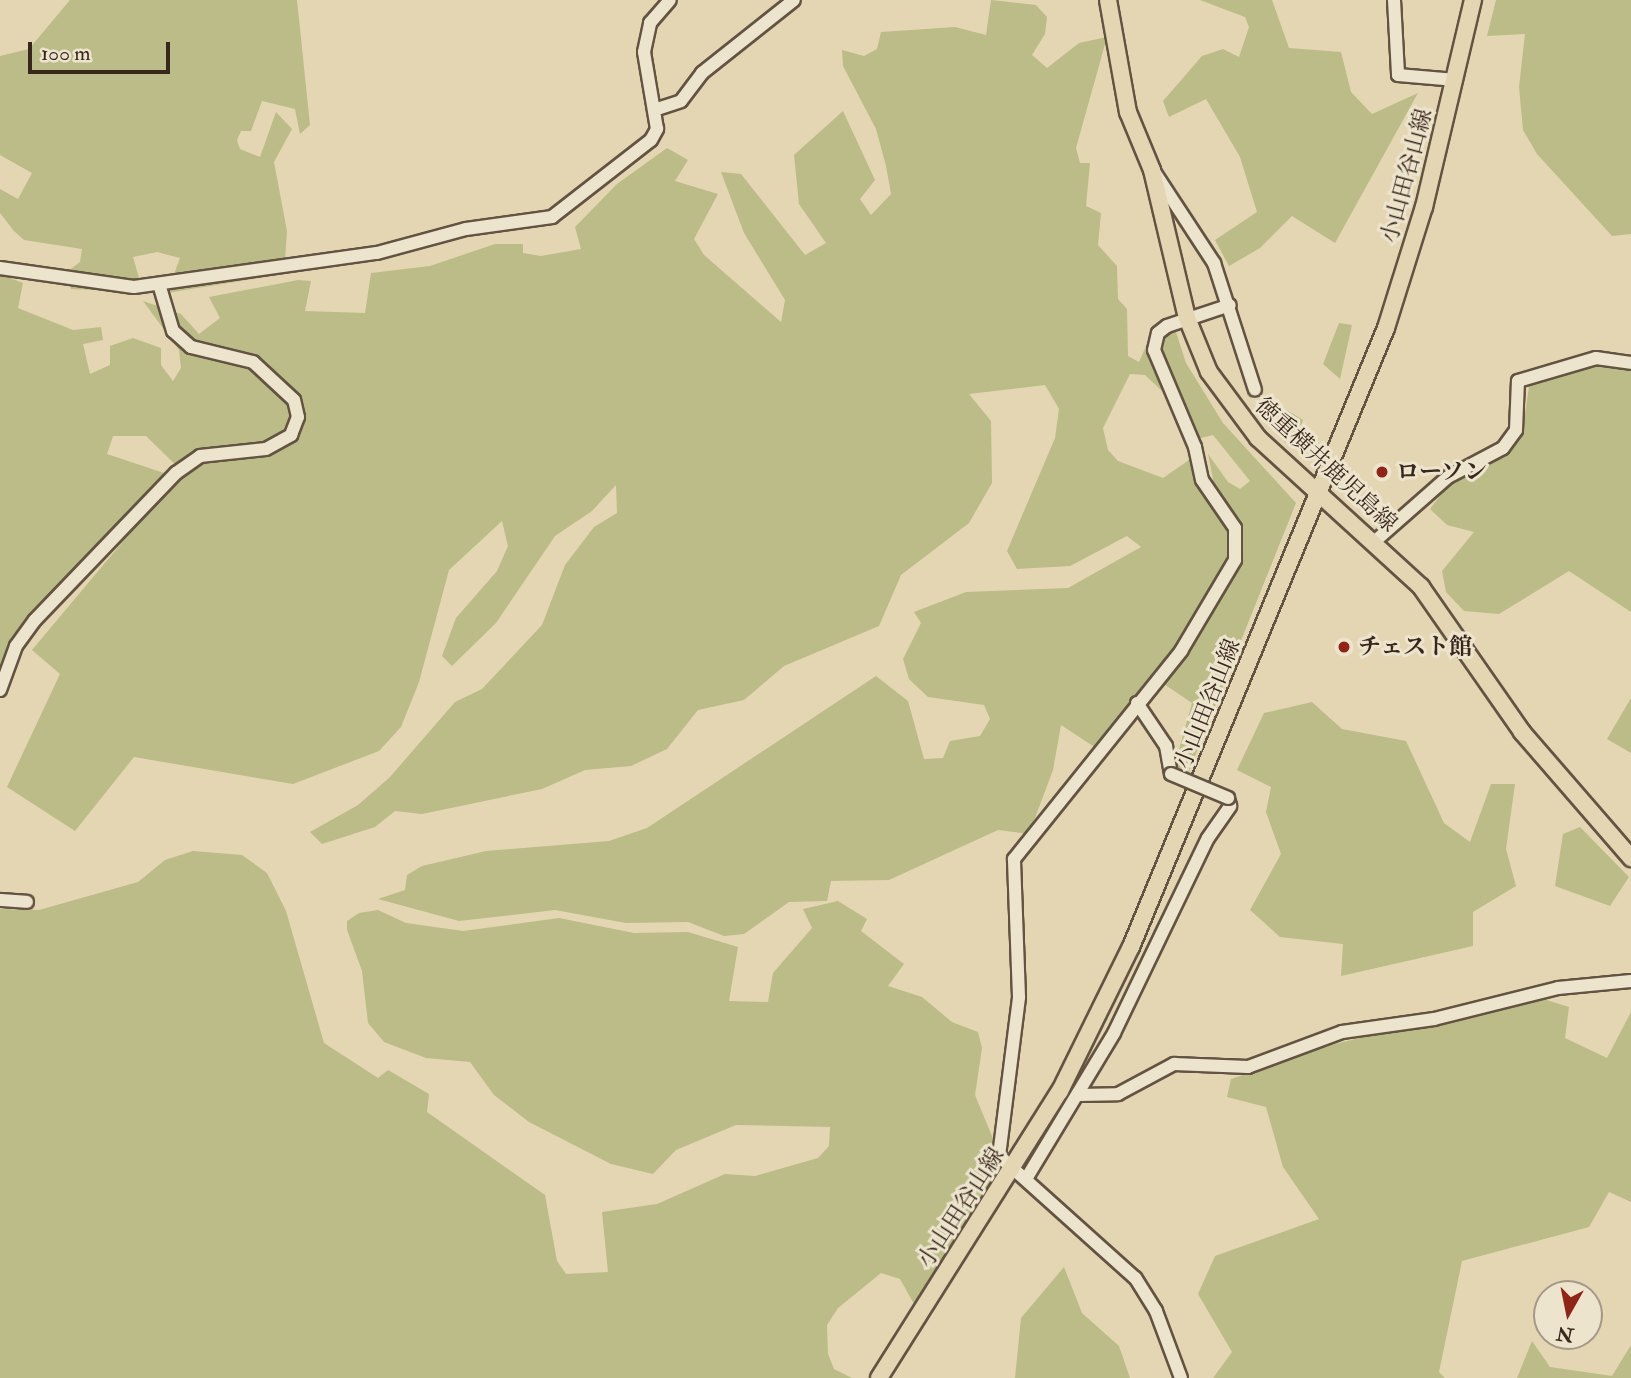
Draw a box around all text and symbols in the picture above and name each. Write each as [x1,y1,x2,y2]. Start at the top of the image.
scale bar [32,28,173,72]
text: 100 m [41,40,91,67]
street label: 小山田谷山線 [1376,106,1438,246]
street label: 徳重横井鹿児島線 [1249,392,1403,538]
place label: ローソン [1396,458,1488,486]
marker: ローソン [1374,464,1390,480]
place label: チェスト館 [1358,633,1473,661]
street label: 小山田谷山線 [1169,635,1247,773]
marker: チェスト館 [1336,639,1352,655]
street label: 小山田谷山線 [912,1143,1010,1273]
north arrow [1533,1280,1603,1350]
text: N [1555,1321,1575,1347]

